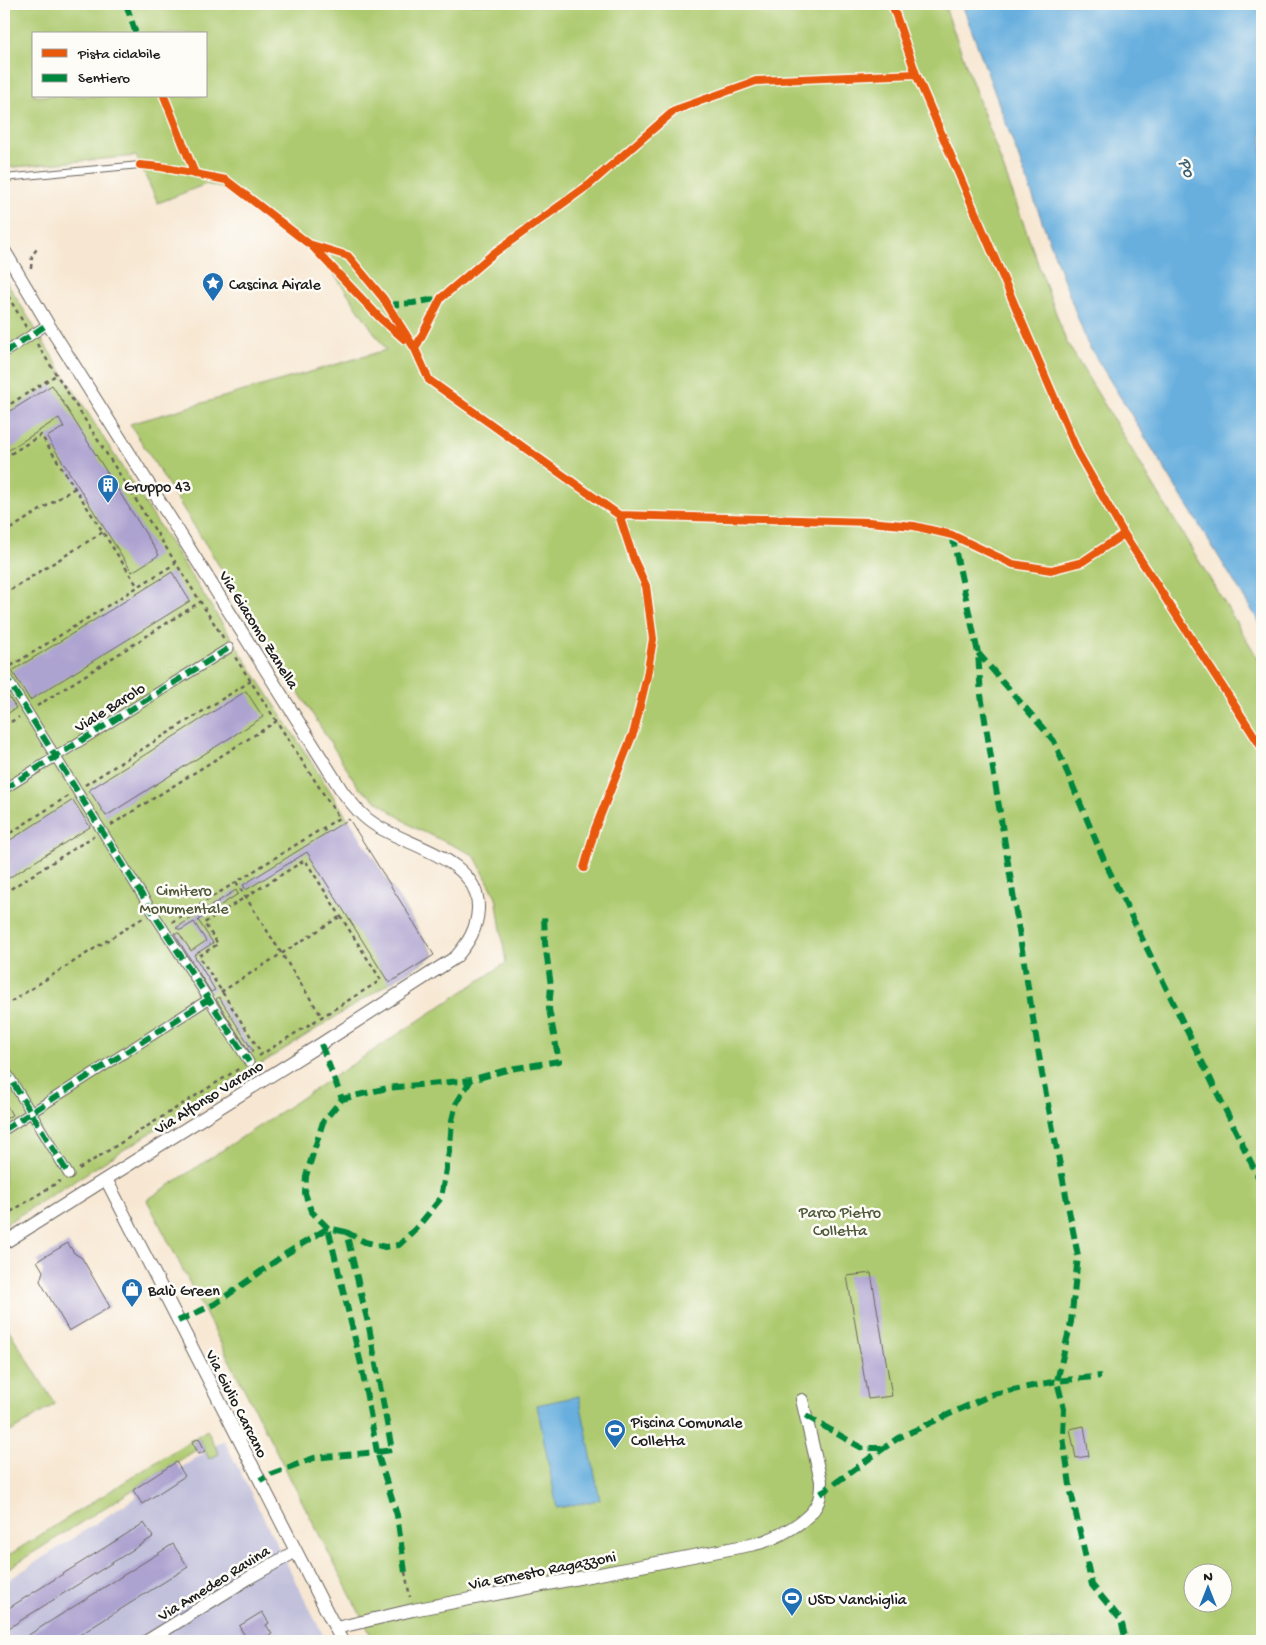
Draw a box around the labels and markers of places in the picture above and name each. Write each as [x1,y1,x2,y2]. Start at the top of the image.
place icon: Cascina Airale [201,271,225,302]
place label: Cascina Airale [229,277,322,296]
building icon: Gruppo 43 [96,473,120,504]
place label: Gruppo 43 [124,479,191,498]
shop icon: Balù Green [120,1277,144,1308]
place label: Balù Green [147,1283,220,1302]
place label: Piscina Comunale Colletta [630,1415,743,1452]
sports icon: Piscina Comunale Colletta [603,1418,627,1449]
sports icon: USD Vanchiglia [780,1586,804,1617]
place label: USD Vanchiglia [808,1592,908,1611]

